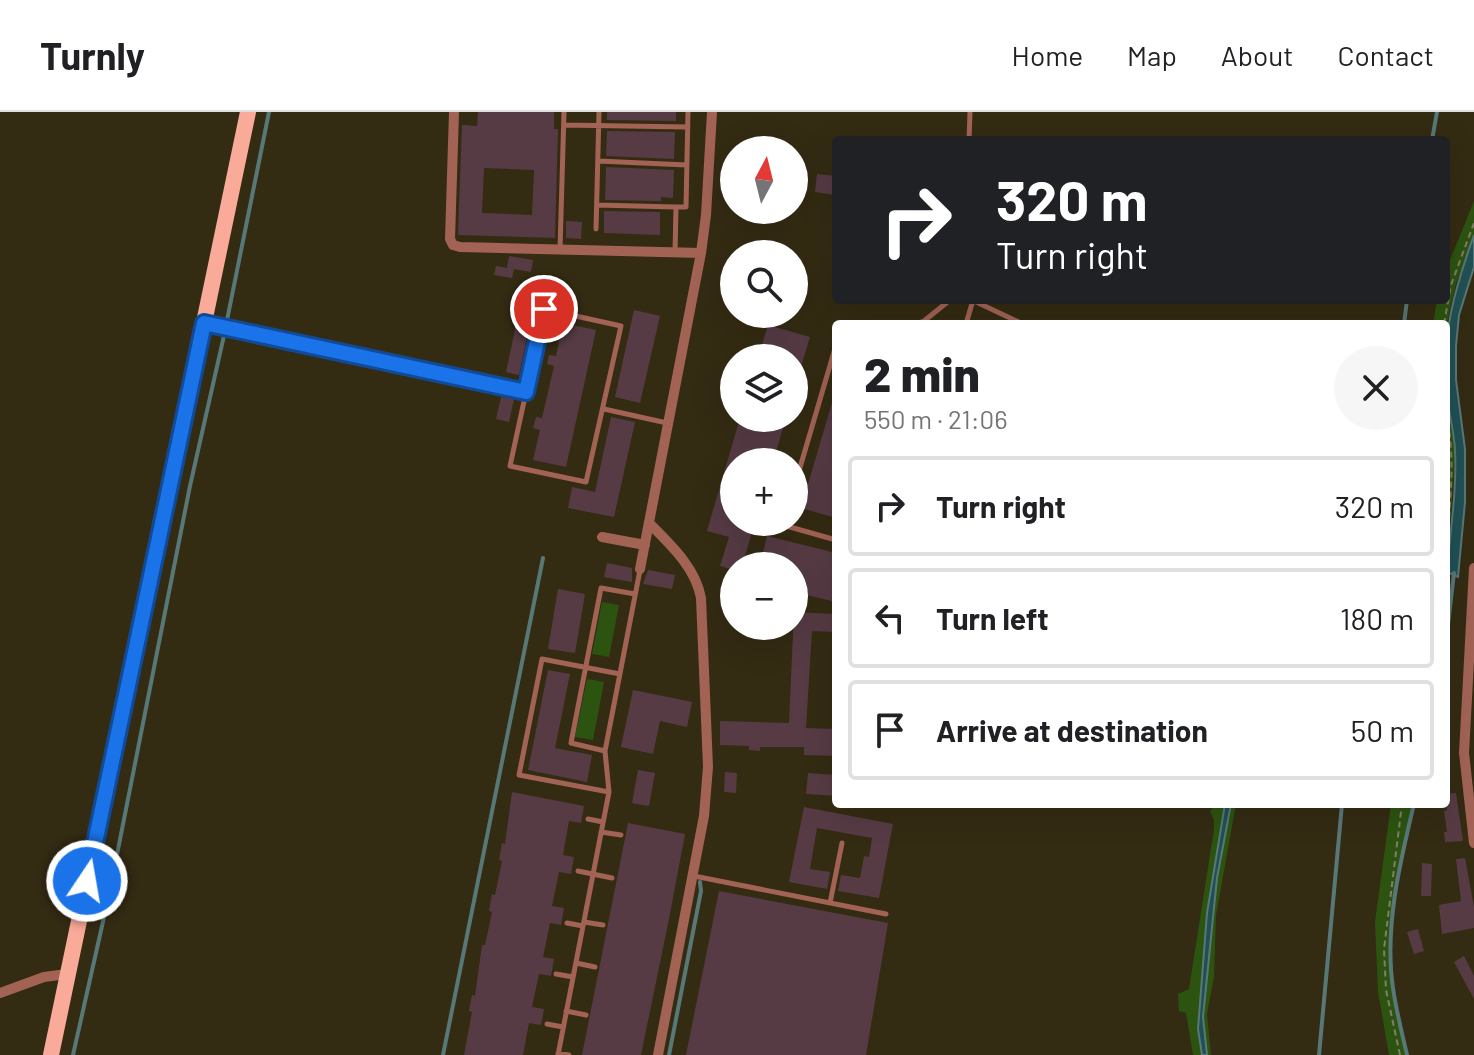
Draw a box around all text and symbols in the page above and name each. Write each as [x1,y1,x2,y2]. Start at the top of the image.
text: Turnly [40,32,145,78]
text: Home [1012,38,1083,72]
text: Map [1127,38,1177,72]
text: About [1221,38,1293,72]
text: Contact [1337,38,1434,72]
north arrow [720,136,808,224]
map controls [720,136,808,640]
text: 320 m [996,165,1147,232]
icon: right [864,168,968,272]
text: Turn right [996,233,1148,276]
button: search [720,240,808,328]
pin [510,275,578,343]
icon: arrive [522,287,566,331]
button: layers [720,344,808,432]
text: 2 min [864,344,980,402]
button: close [1334,346,1418,430]
text: 550 m · 21:06 [864,403,1008,434]
button: + [720,448,808,536]
icon: right [868,484,912,528]
text: Turn right [936,488,1066,524]
text: 320 m [1335,488,1414,524]
button: − [720,552,808,640]
icon: left [868,596,912,640]
text: Turn left [936,600,1049,636]
text: 180 m [1340,600,1414,636]
icon: arrive [868,708,912,752]
text: Arrive at destination [936,712,1208,748]
text: 50 m [1351,712,1414,748]
position arrow [45,839,129,923]

